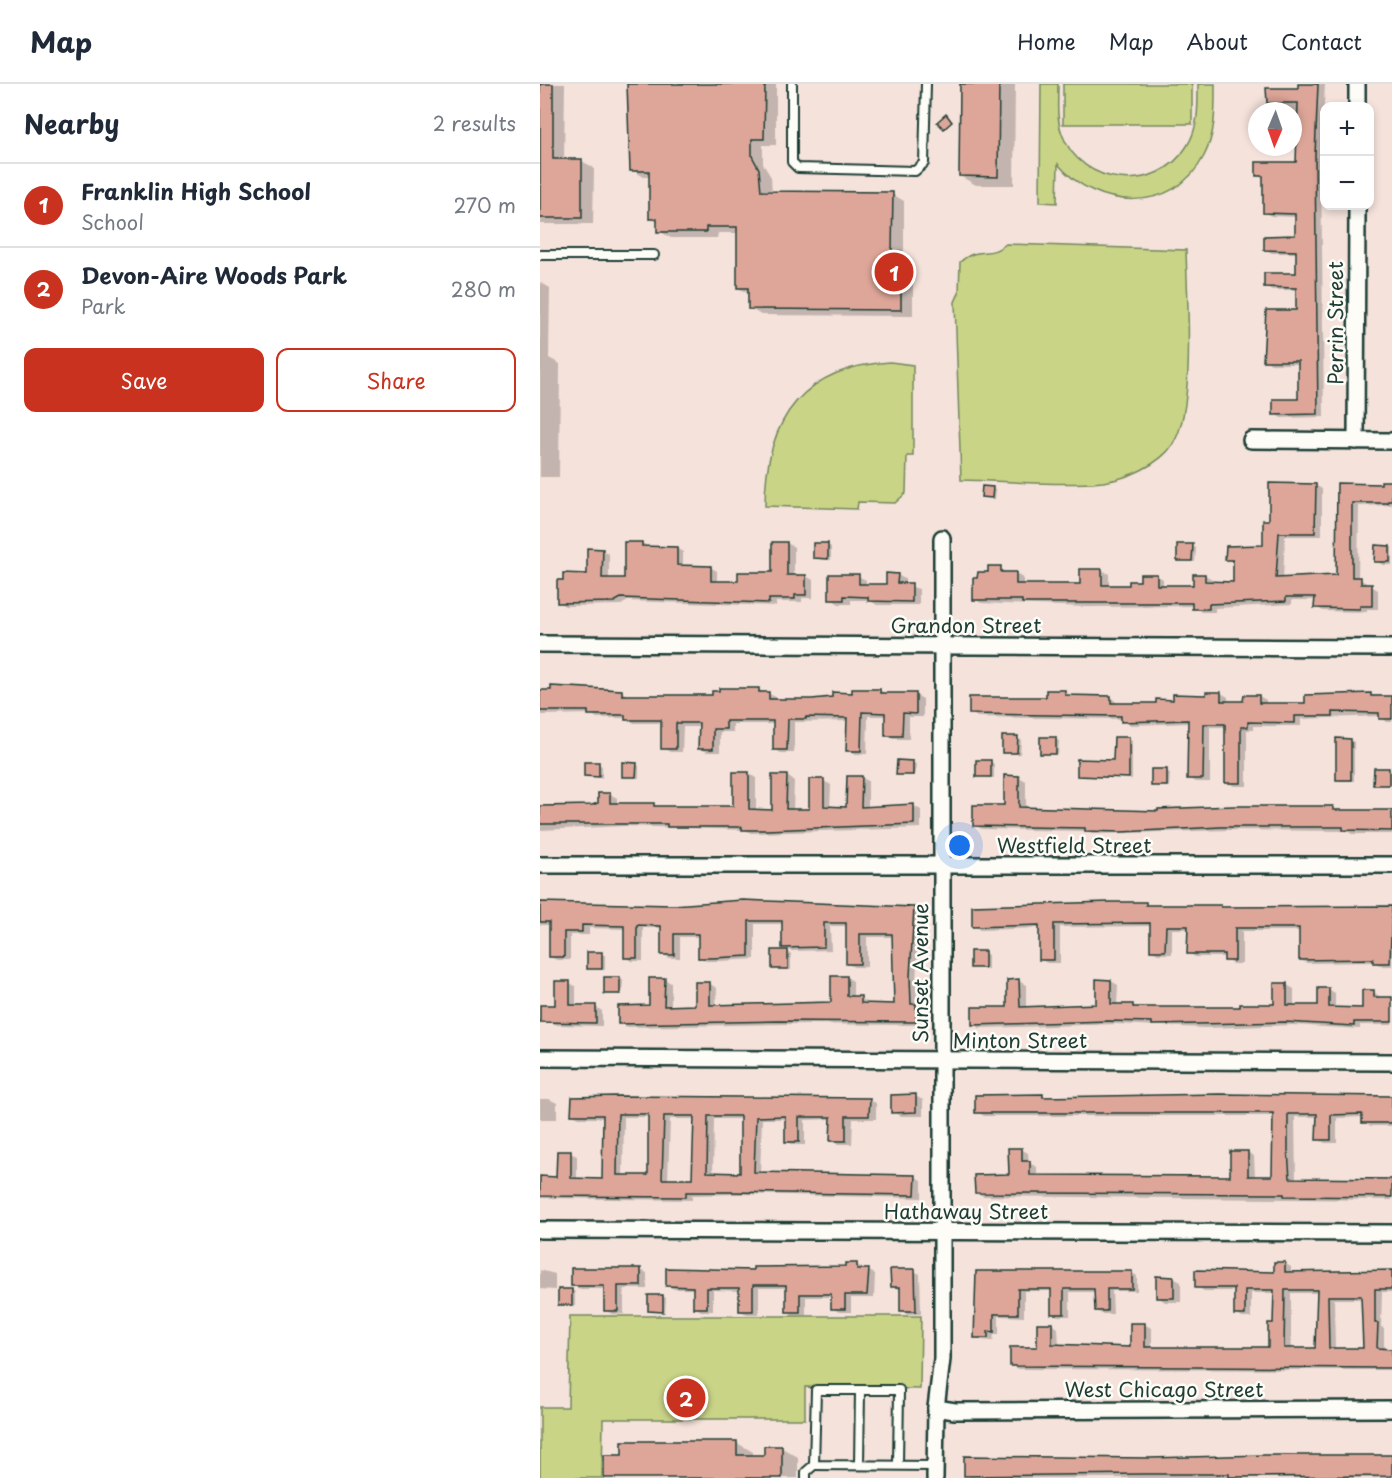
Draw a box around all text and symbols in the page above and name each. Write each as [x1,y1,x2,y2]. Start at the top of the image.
text: Map [30,20,92,63]
text: Home [1017,25,1076,57]
text: Map [1109,25,1154,57]
text: About [1187,25,1248,57]
text: Contact [1281,25,1362,57]
north arrow [1248,102,1302,156]
map controls [1320,102,1374,210]
button: + [1320,102,1374,156]
text: Nearby [24,104,119,143]
text: 2 results [433,108,516,138]
button: − [1320,156,1374,210]
text: Franklin High School [81,174,311,207]
text: 1 [39,190,48,220]
text: 270 m [453,190,516,220]
text: School [81,207,144,237]
pin: 1 [874,250,914,294]
text: Devon-Aire Woods Park [81,258,347,291]
street label: Perrin Street [1320,261,1350,385]
text: 2 [36,274,51,304]
text: 280 m [451,274,516,304]
text: Park [81,291,126,321]
button: Save [24,348,264,412]
button: Share [276,348,516,412]
street label: Grandon Street [891,610,1041,640]
street label: Westfield Street [997,830,1151,860]
your location [945,831,974,860]
street label: Sunset Avenue [905,903,935,1043]
street label: Minton Street [953,1025,1087,1055]
street label: Hathaway Street [884,1196,1048,1226]
street label: West Chicago Street [1065,1374,1263,1404]
pin: 2 [666,1376,706,1420]

